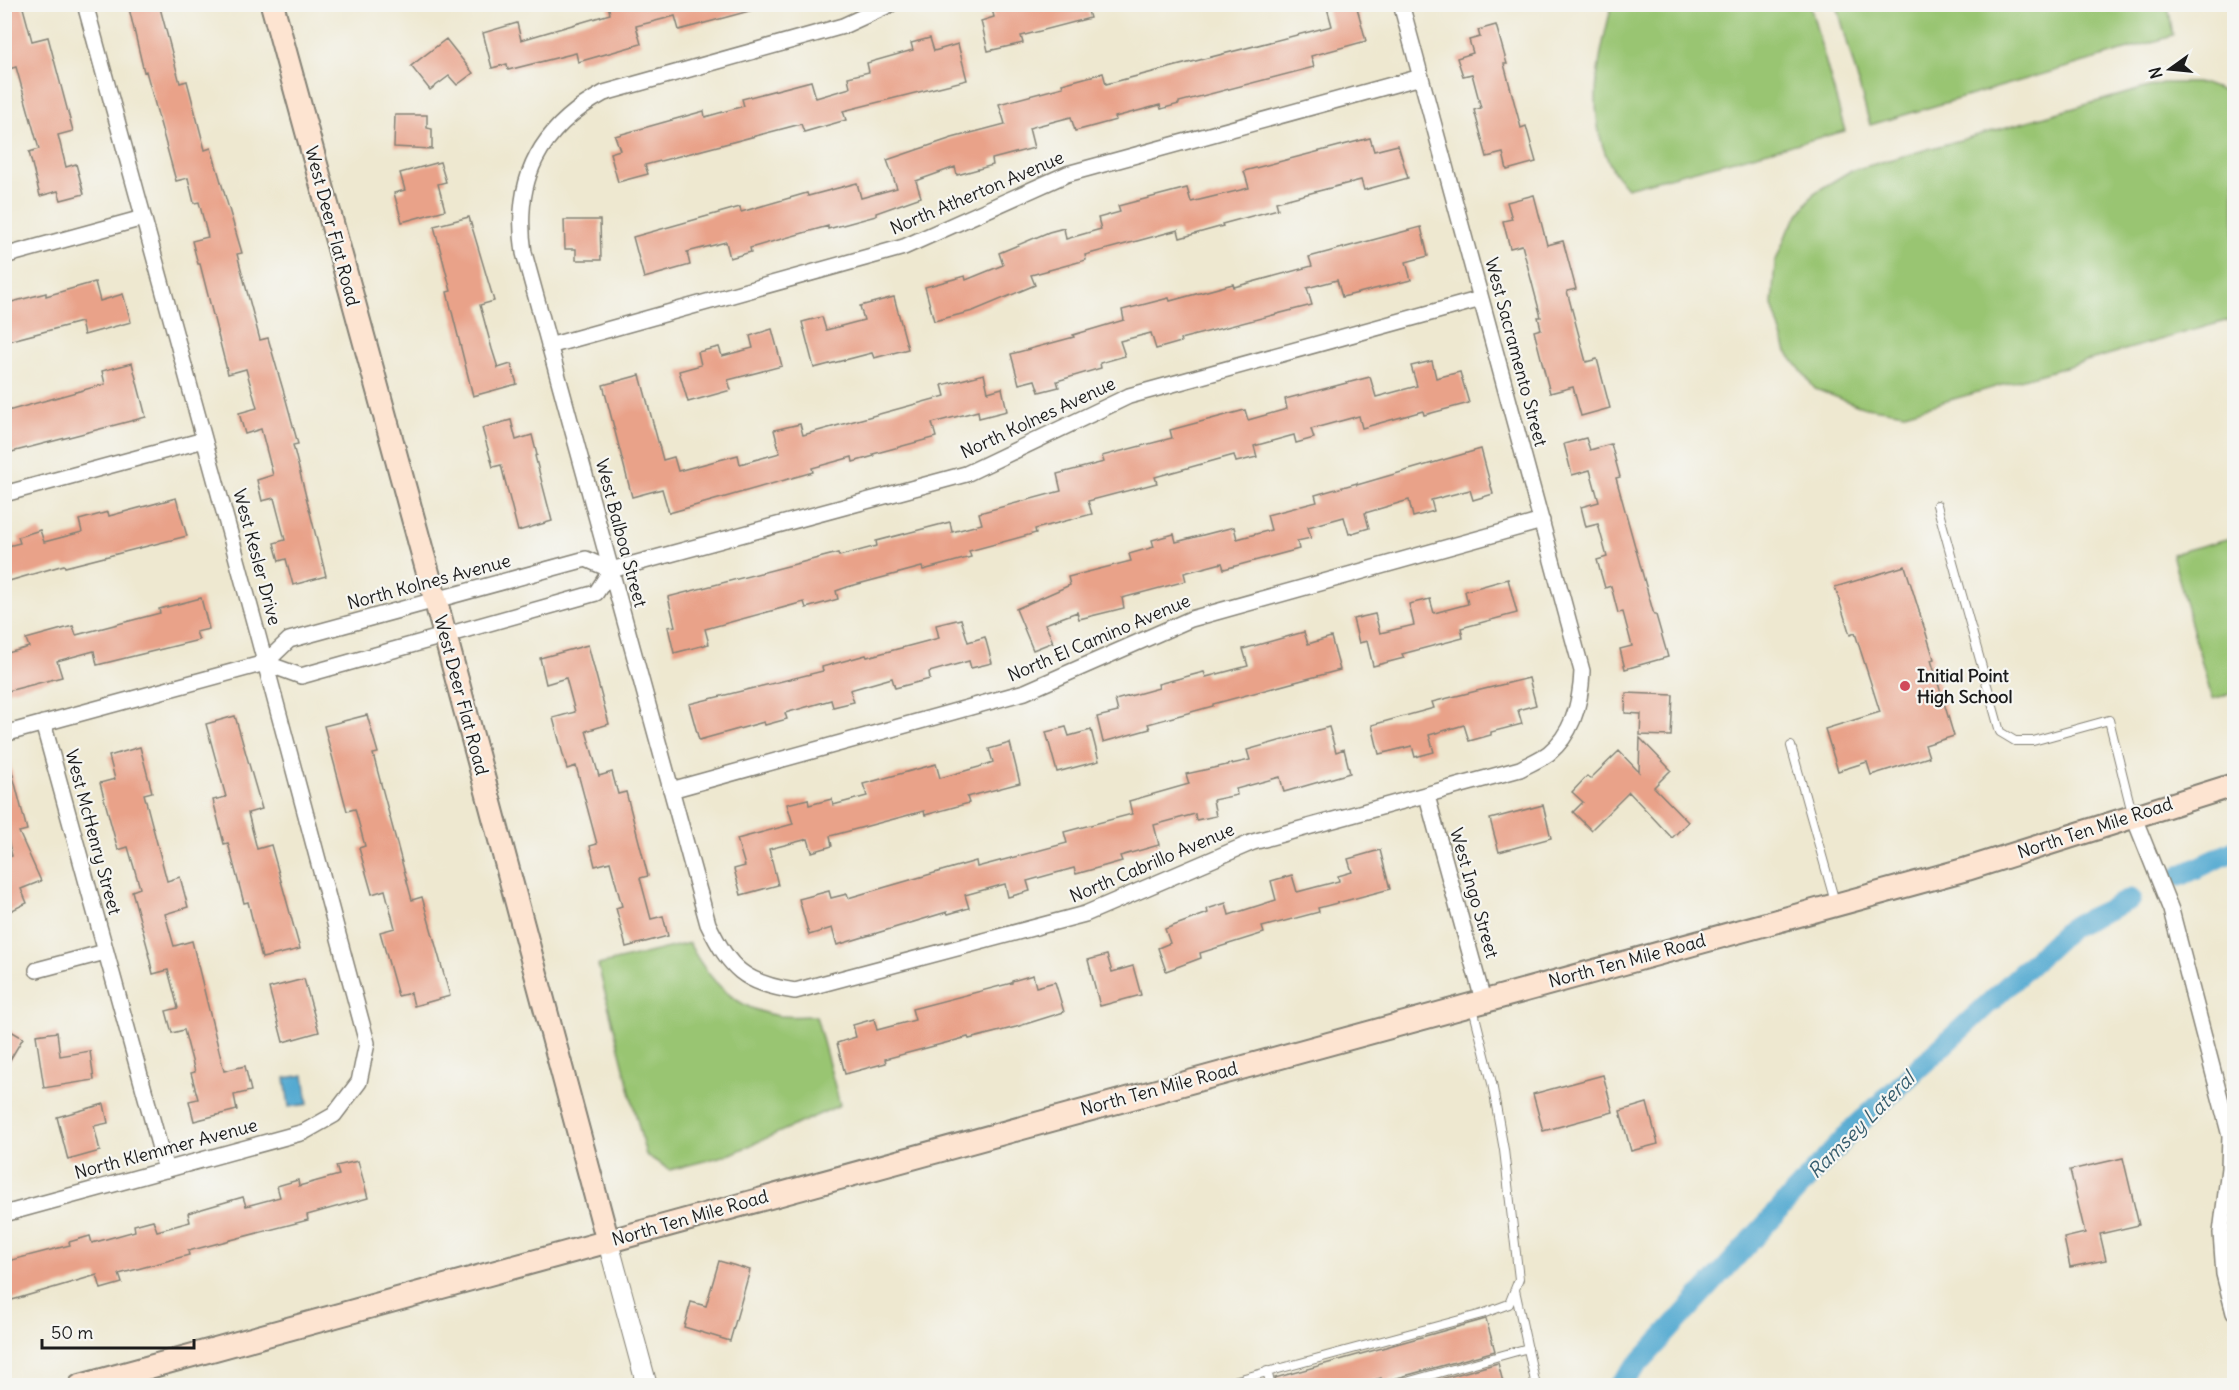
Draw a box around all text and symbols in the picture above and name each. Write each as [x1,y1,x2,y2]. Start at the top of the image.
north arrow [2140,39,2200,99]
text: N [2144,65,2167,81]
street label: West Deer Flat Road [300,143,365,309]
street label: North Atherton Avenue [886,145,1067,240]
street label: West Sacramento Street [1480,255,1553,449]
street label: North Kolnes Avenue [957,372,1119,464]
street label: West Balboa Street [591,456,652,610]
street label: West Kesler Drive [228,486,287,628]
street label: North Kolnes Avenue [345,549,513,614]
street label: North El Camino Avenue [1004,589,1194,686]
street label: West Deer Flat Road [429,612,494,778]
place label: Initial Point High School [1917,664,2013,708]
marker: Initial Point High School [1898,679,1912,693]
street label: West McHenry Street [60,747,127,917]
street label: North Ten Mile Road [2014,791,2176,863]
street label: North Cabrillo Avenue [1066,817,1238,908]
street label: West Ingo Street [1445,825,1504,961]
street label: North Ten Mile Road [1546,928,1708,993]
street label: North Ten Mile Road [1078,1056,1240,1121]
water label: Ramsey Lateral [1802,1064,1921,1183]
street label: North Klemmer Avenue [72,1113,260,1184]
street label: North Ten Mile Road [609,1184,771,1251]
scale bar [42,1312,194,1350]
text: 50 m [51,1321,93,1344]

